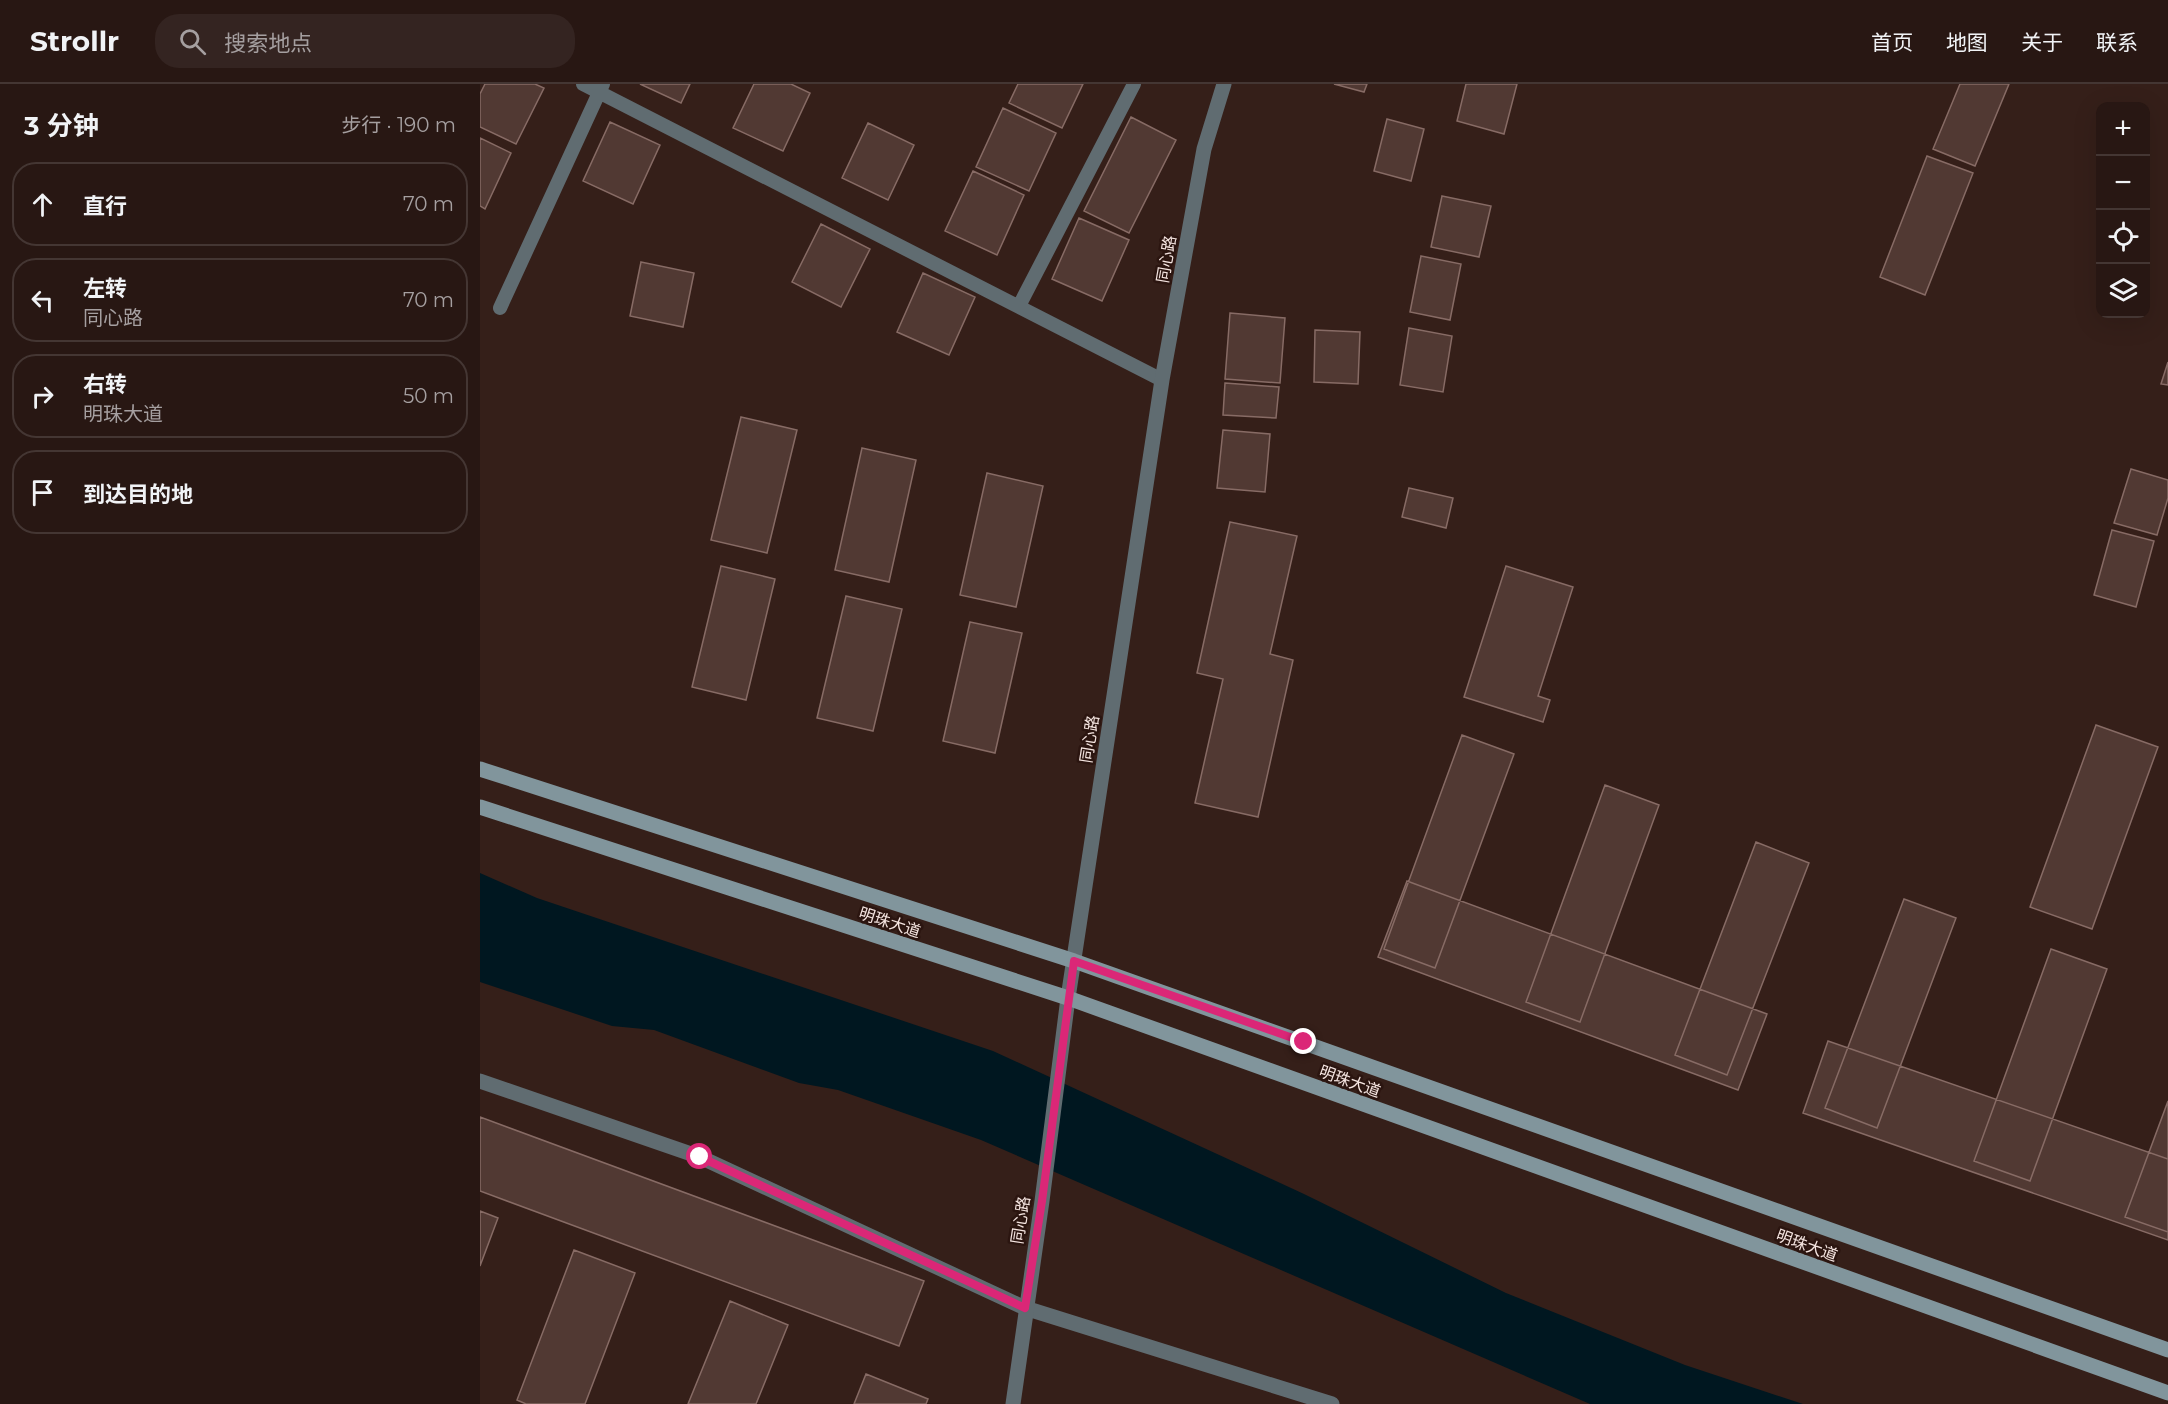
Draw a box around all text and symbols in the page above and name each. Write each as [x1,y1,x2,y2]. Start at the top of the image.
search box [155,14,575,68]
text: Strollr [30,24,119,58]
icon: search [176,25,209,58]
text: 搜索地点 [224,30,312,57]
text: 首页 [1871,30,1913,55]
text: 地图 [1946,30,1988,55]
text: 关于 [2021,30,2063,55]
text: 联系 [2096,30,2138,55]
map controls [2096,102,2150,318]
button: + [2096,102,2150,156]
text: 3 分钟 [24,110,99,142]
text: 步行 · 190 m [341,113,456,137]
button: − [2096,156,2150,210]
icon: ahead [26,188,59,221]
text: 70 m [403,192,454,216]
text: 直行 [83,193,127,220]
button: locate [2096,210,2150,264]
street label: 同心路 [1153,234,1180,284]
button: layers [2096,264,2150,318]
text: 左转 [83,275,127,302]
icon: left [26,284,59,317]
text: 70 m [403,288,454,312]
text: 同心路 [83,306,143,330]
text: 右转 [83,371,127,398]
icon: right [26,380,59,413]
text: 50 m [403,384,454,408]
text: 明珠大道 [83,402,163,426]
icon: arrive [26,476,59,509]
text: 到达目的地 [83,481,193,508]
street label: 同心路 [1076,714,1103,764]
street label: 明珠大道 [856,904,923,941]
route end [1290,1028,1316,1054]
street label: 明珠大道 [1317,1062,1383,1101]
route start [686,1143,712,1169]
street label: 同心路 [1007,1195,1034,1245]
street label: 明珠大道 [1774,1226,1840,1265]

